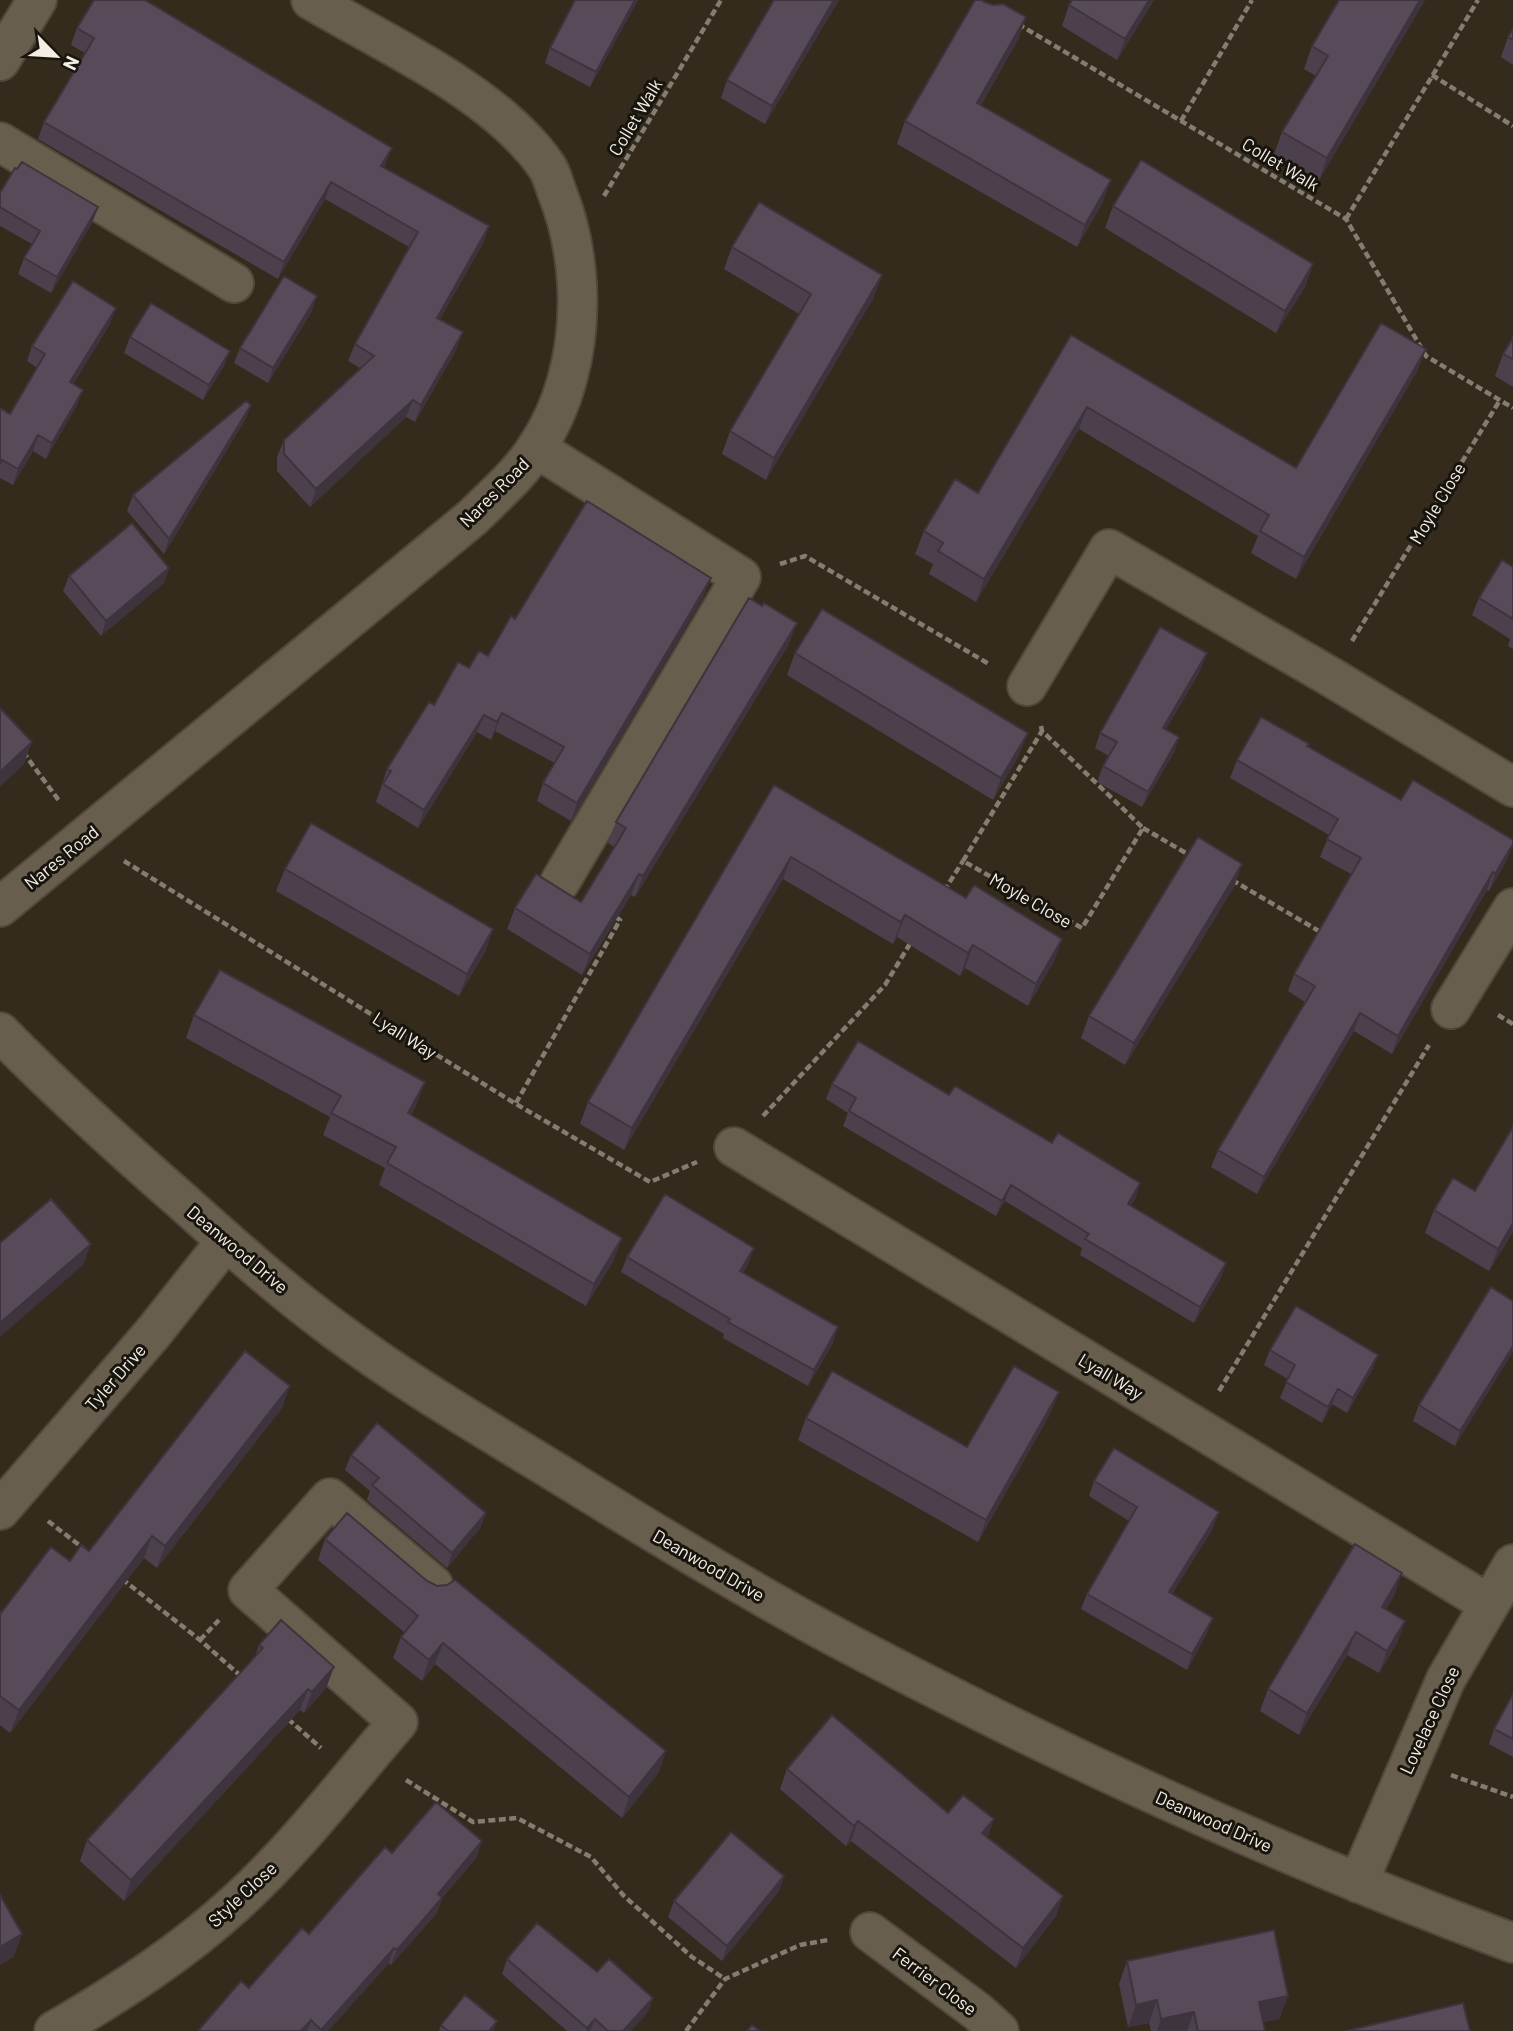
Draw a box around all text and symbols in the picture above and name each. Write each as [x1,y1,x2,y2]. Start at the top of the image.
north arrow [21,21,91,91]
text: N [59,53,85,74]
street label: Collet Walk [603,75,667,159]
street label: Collet Walk [1239,132,1323,196]
street label: Nares Road [455,453,533,531]
street label: Moyle Close [1404,458,1470,548]
street label: Nares Road [19,820,103,894]
street label: Moyle Close [986,868,1076,932]
street label: Lyall Way [369,1007,441,1063]
street label: Deanwood Drive [183,1200,293,1298]
street label: Tyler Drive [80,1339,150,1415]
street label: Lyall Way [1075,1348,1147,1404]
street label: Deanwood Drive [649,1524,769,1606]
street label: Lovelace Close [1394,1663,1464,1777]
street label: Deanwood Drive [1152,1785,1276,1857]
street label: Style Close [203,1857,281,1931]
street label: Ferrier Close [889,1942,981,2020]

